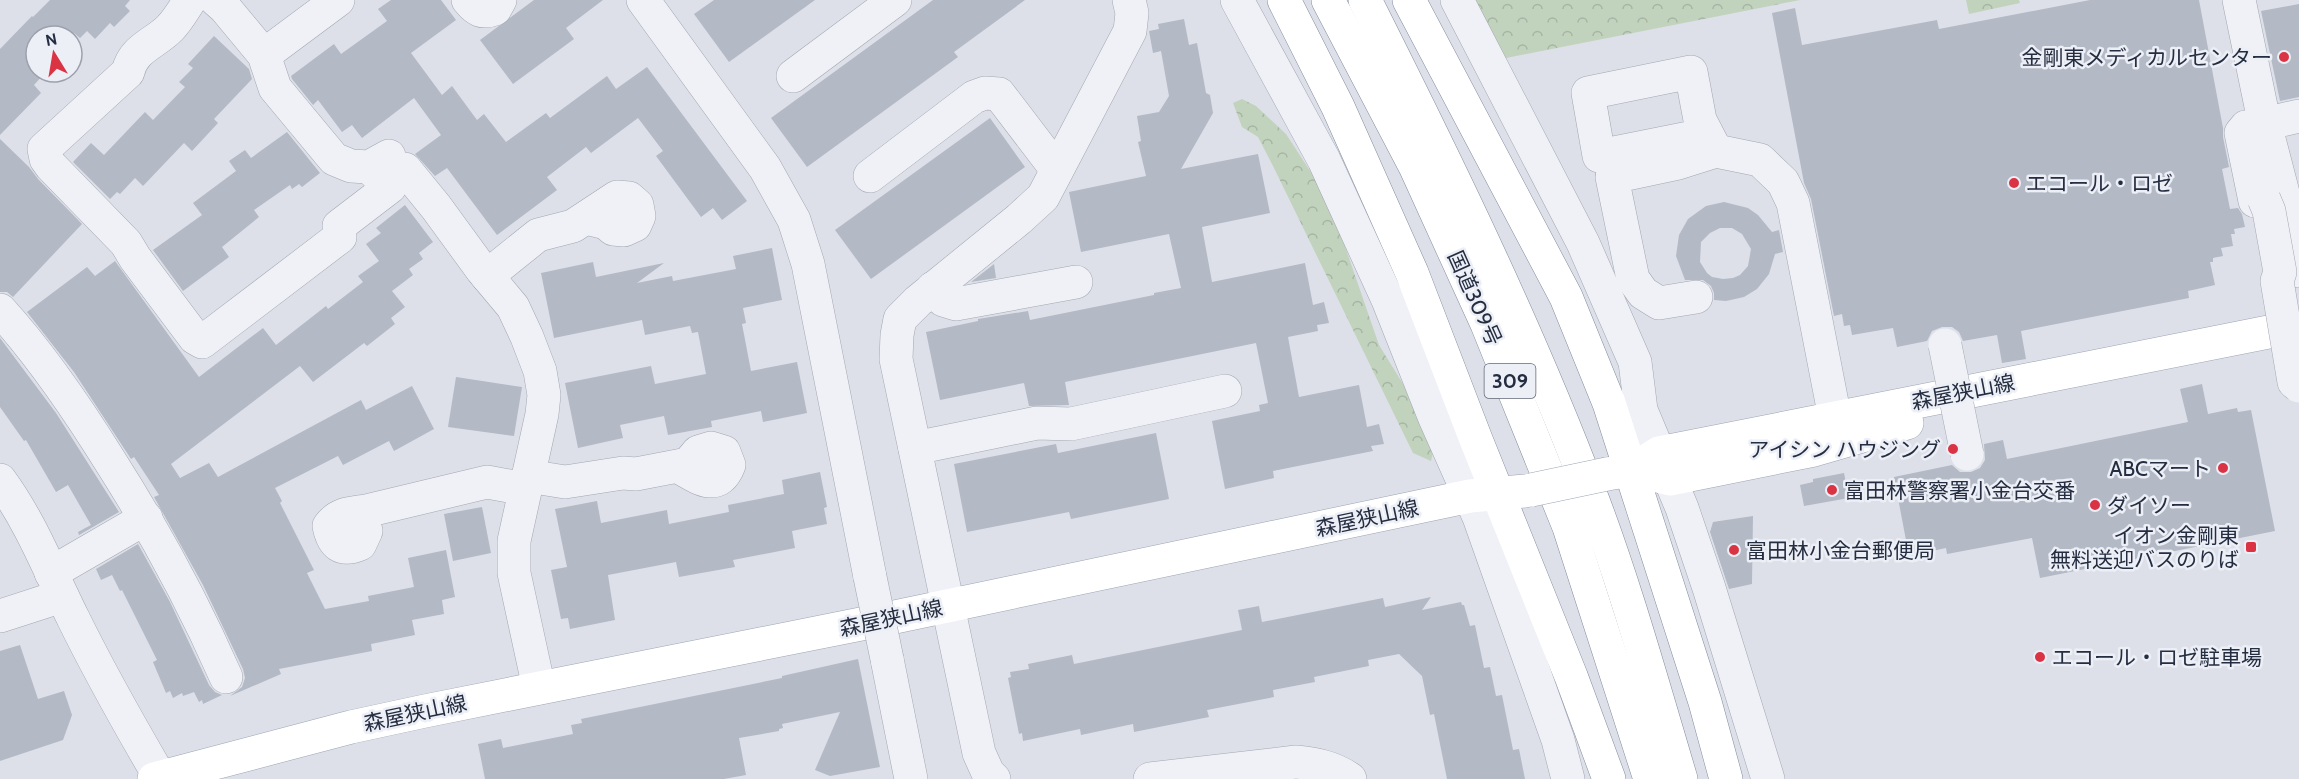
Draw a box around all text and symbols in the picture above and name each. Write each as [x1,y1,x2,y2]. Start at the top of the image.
north arrow [24,24,84,84]
text: N [44,29,59,50]
place label: 金剛東メディカルセンター [2021,45,2272,70]
marker: 金剛東メディカルセンター [2277,50,2291,64]
place label: エコール・ロゼ [2026,171,2173,196]
marker: エコール・ロゼ [2007,176,2021,190]
street label: 国道309号 [1443,247,1507,349]
road number: 309 [1484,364,1536,398]
street label: 森屋狭山線 [1909,370,2017,414]
place label: アイシン ハウジング [1748,437,1941,462]
marker: アイシン ハウジング [1946,442,1960,456]
place label: ABCマート [2110,456,2211,481]
marker: ABCマート [2216,461,2230,475]
place label: 富田林警察署小金台交番 [1844,478,2075,503]
marker: 富田林警察署小金台交番 [1825,483,1839,497]
place label: ダイソー [2107,493,2191,518]
street label: 森屋狭山線 [1313,495,1421,541]
marker: ダイソー [2088,498,2102,512]
place label: イオン金剛東 無料送迎バスのりば [2050,523,2239,572]
place label: 富田林小金台郵便局 [1746,538,1935,563]
marker: イオン金剛東 無料送迎バスのりば [2244,540,2258,554]
marker: 富田林小金台郵便局 [1727,543,1741,557]
street label: 森屋狭山線 [837,595,945,641]
place label: エコール・ロゼ駐車場 [2052,645,2262,670]
marker: エコール・ロゼ駐車場 [2033,650,2047,664]
street label: 森屋狭山線 [361,690,469,736]

